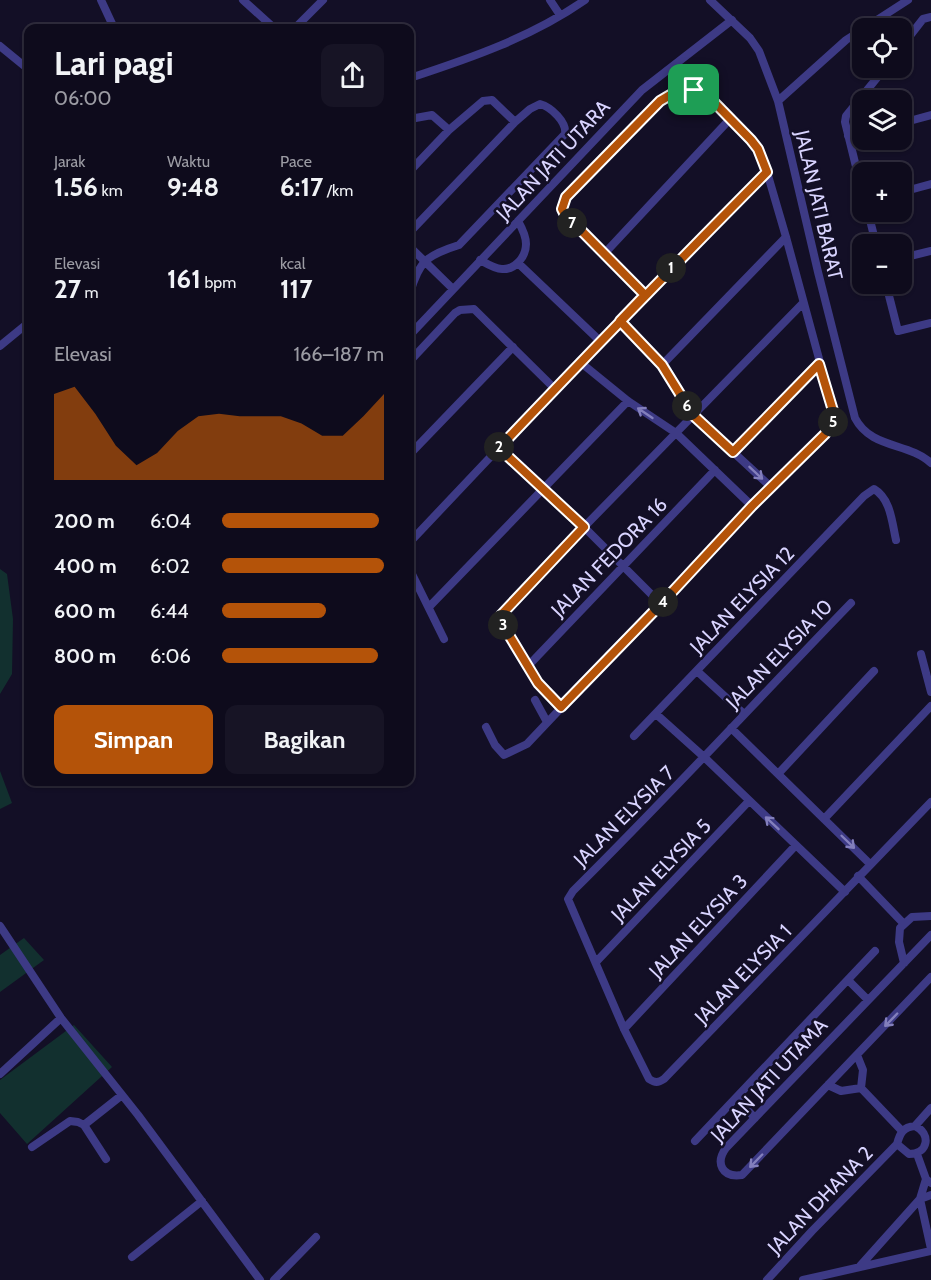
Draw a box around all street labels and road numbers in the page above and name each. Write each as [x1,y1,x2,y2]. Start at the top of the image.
street label: JALAN JATI UTARA [490,94,615,226]
street label: JALAN JATI BARAT [790,127,848,283]
street label: JALAN FEDORA 16 [545,492,672,622]
street label: JALAN ELYSIA 12 [684,542,799,659]
street label: JALAN ELYSIA 10 [720,594,837,714]
street label: JALAN ELYSIA 7 [568,761,679,872]
street label: JALAN ELYSIA 5 [605,814,716,927]
street label: JALAN ELYSIA 3 [643,869,752,984]
street label: JALAN ELYSIA 1 [689,919,796,1029]
street label: JALAN JATI UTAMA [705,1013,833,1147]
street label: JALAN DHANA 2 [762,1141,878,1260]

